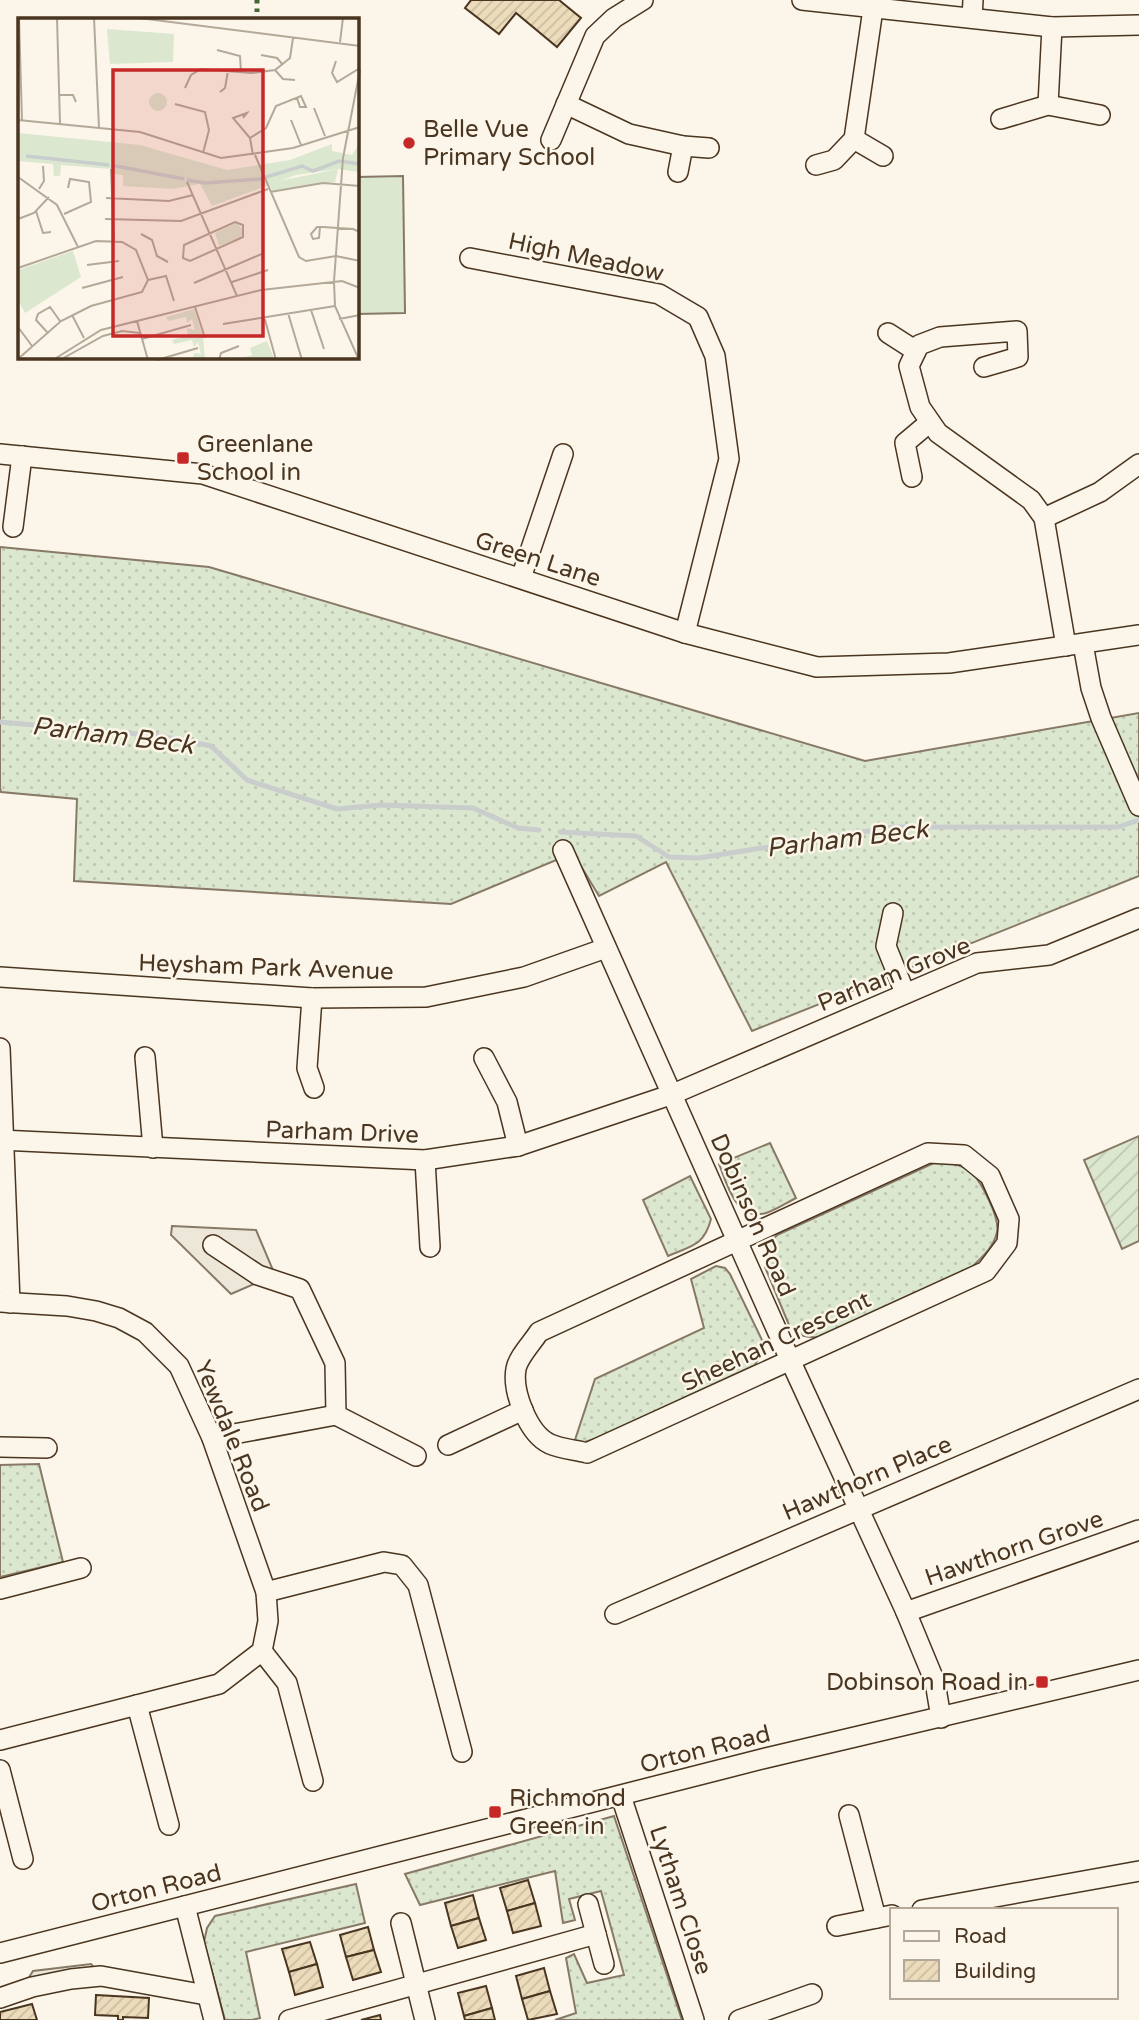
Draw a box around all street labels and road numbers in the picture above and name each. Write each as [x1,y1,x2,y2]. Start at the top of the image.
street label: High Meadow [505,227,666,288]
street label: Green Lane [471,526,604,593]
street label: Parham Grove [814,931,975,1018]
street label: Heysham Park Avenue [138,949,394,986]
street label: Parham Drive [265,1115,419,1150]
street label: Dobinson Road [704,1129,801,1301]
street label: Sheehan Crescent [677,1285,875,1398]
street label: Yewdale Road [188,1356,275,1516]
street label: Hawthorn Place [778,1430,956,1527]
street label: Hawthorn Grove [921,1504,1107,1593]
street label: Orton Road [637,1719,773,1780]
street label: Lytham Close [643,1822,718,1978]
street label: Orton Road [88,1858,224,1919]

